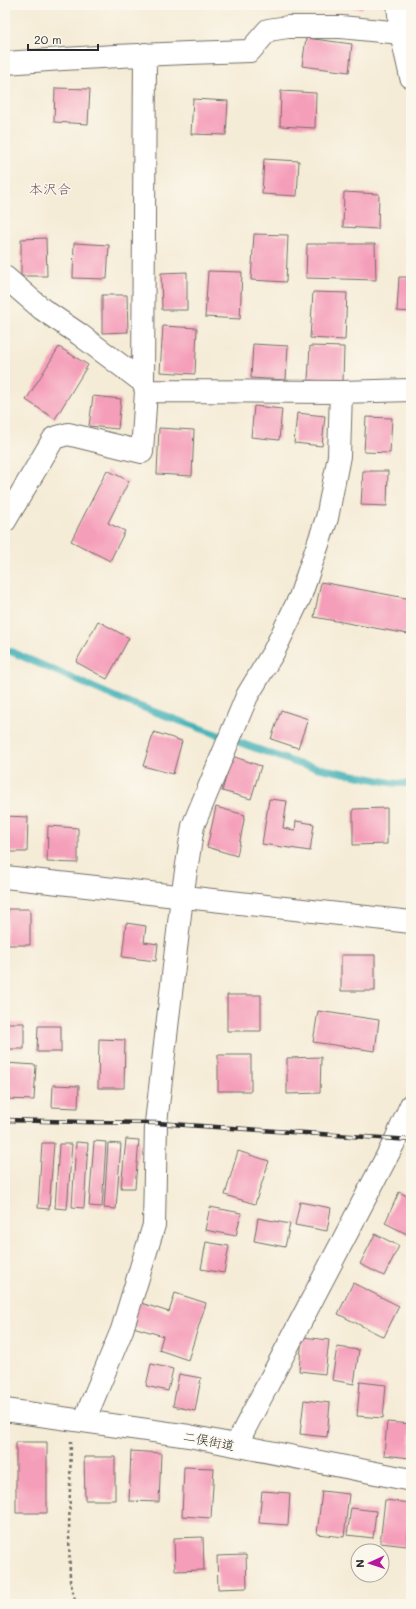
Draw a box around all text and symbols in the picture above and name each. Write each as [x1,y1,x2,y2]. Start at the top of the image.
scale bar [28,26,98,52]
text: 20 m [34,31,62,47]
district label: 本沢合 [29,179,71,198]
street label: 二俣街道 [182,1427,236,1453]
north arrow [350,1543,390,1583]
text: N [352,1559,367,1568]

